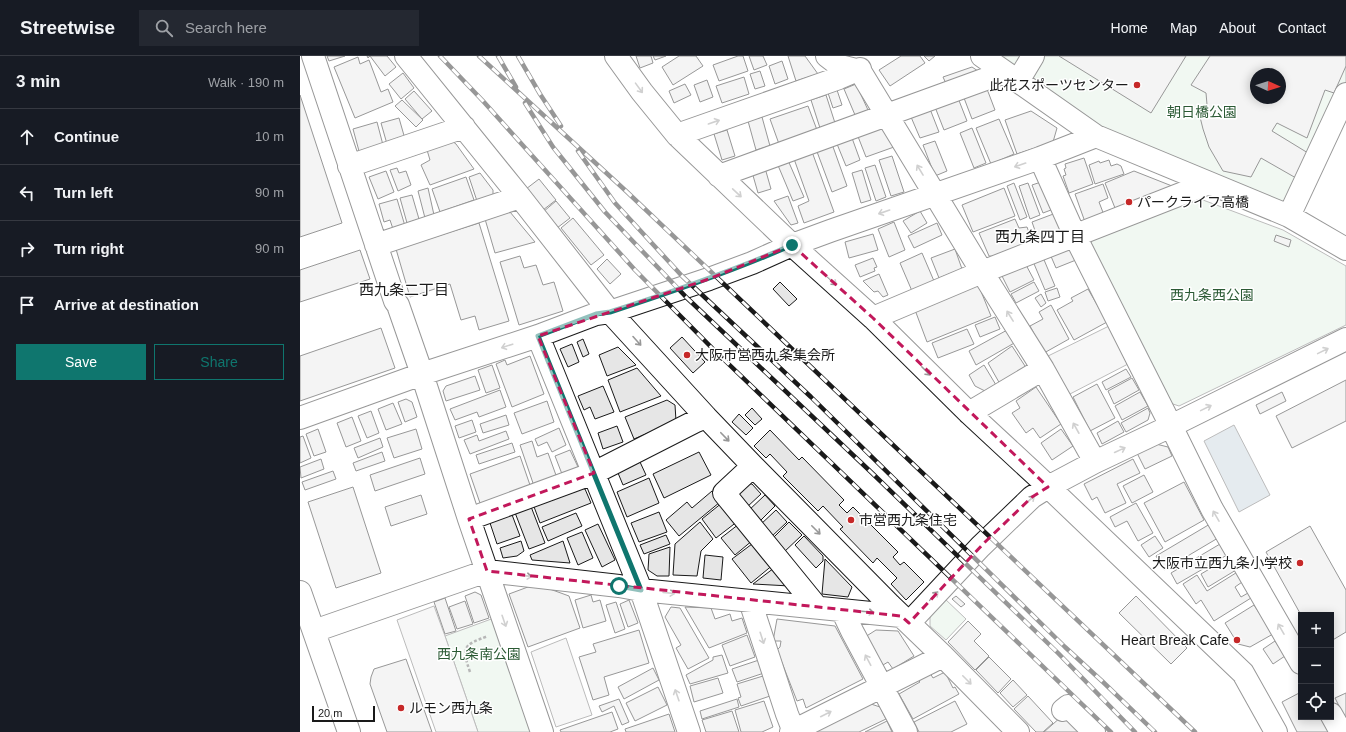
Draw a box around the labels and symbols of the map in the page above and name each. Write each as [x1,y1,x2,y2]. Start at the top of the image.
north arrow [1250,68,1286,104]
place label: 此花スポーツセンター [989,77,1129,93]
marker: 此花スポーツセンター [1132,80,1142,90]
one-way arrow [635,82,643,93]
park label: 朝日橋公園 [1167,104,1237,120]
one-way arrow [707,118,719,126]
one-way arrow [1014,162,1027,169]
one-way arrow [915,164,923,176]
one-way arrow [732,188,742,198]
place label: パークライフ高橋 [1137,194,1249,210]
marker: パークライフ高橋 [1124,197,1134,207]
one-way arrow [878,209,890,217]
district label: 西九条四丁目 [995,228,1085,245]
route end [783,236,801,254]
one-way arrow [827,276,837,285]
district label: 西九条二丁目 [359,281,449,298]
park label: 西九条西公園 [1170,287,1254,303]
one-way arrow [1006,311,1014,322]
one-way arrow [632,336,641,346]
one-way arrow [501,343,514,350]
place label: 大阪市営西九条集会所 [695,347,835,363]
one-way arrow [1317,347,1329,354]
marker: 大阪市営西九条集会所 [682,350,692,360]
one-way arrow [922,366,931,376]
one-way arrow [1200,404,1212,412]
one-way arrow [1072,422,1080,434]
one-way arrow [720,432,730,442]
one-way arrow [1114,446,1126,453]
one-way arrow [1025,495,1035,504]
one-way arrow [1212,510,1220,522]
place label: 市営西九条住宅 [859,512,957,528]
marker: 市営西九条住宅 [846,515,856,525]
one-way arrow [811,525,821,535]
place label: 大阪市立西九条小学校 [1152,555,1292,571]
marker: 大阪市立西九条小学校 [1295,558,1305,568]
one-way arrow [519,572,532,579]
route start [610,577,628,595]
one-way arrow [662,589,675,596]
one-way arrow [929,591,939,601]
one-way arrow [861,609,874,616]
one-way arrow [501,615,509,627]
one-way arrow [1277,623,1285,635]
one-way arrow [759,631,766,644]
place label: Heart Break Cafe [1121,632,1229,648]
marker: Heart Break Cafe [1232,635,1242,645]
park label: 西九条南公園 [437,646,521,662]
one-way arrow [863,655,871,667]
one-way arrow [962,675,972,685]
one-way arrow [672,689,680,701]
place label: ルモン西九条 [409,700,493,716]
marker: ルモン西九条 [396,703,406,713]
scale bar [312,704,375,723]
one-way arrow [820,710,832,718]

